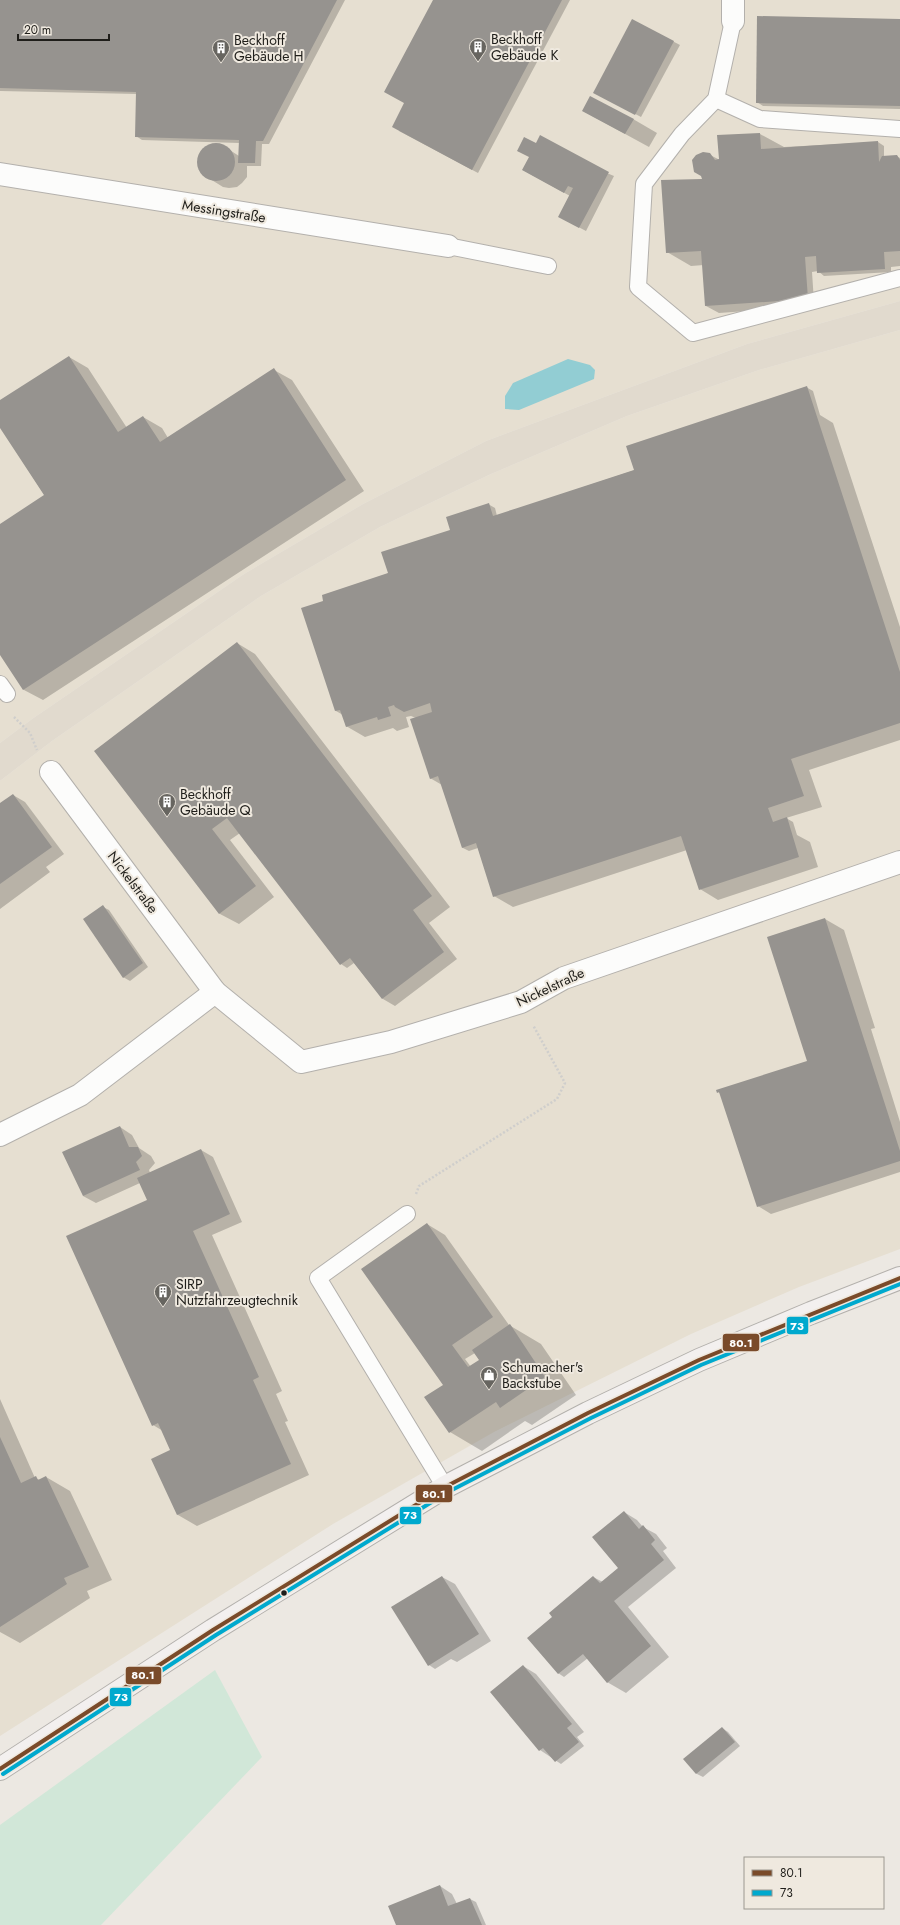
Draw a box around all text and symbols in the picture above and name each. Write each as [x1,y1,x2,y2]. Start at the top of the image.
scale bar [18,16,109,42]
text: 20 m [24,21,51,39]
place label: Beckhoff Gebäude K [491,29,559,65]
place label: Beckhoff Gebäude H [234,30,304,66]
building icon: Beckhoff Gebäude K [468,37,488,62]
building icon: Beckhoff Gebäude H [211,38,231,63]
street label: Messingstraße [181,195,267,227]
place label: Beckhoff Gebäude Q [180,784,252,820]
building icon: Beckhoff Gebäude Q [157,792,177,817]
street label: Nickelstraße [103,847,163,917]
street label: Nickelstraße [513,962,587,1012]
place label: SIRP Nutzfahrzeugtechnik [176,1274,299,1310]
building icon: SIRP Nutzfahrzeugtechnik [153,1282,173,1307]
line badge: 73 [786,1316,809,1335]
text: 73 [790,1318,804,1334]
line badge: 80.1 [722,1333,760,1352]
text: 80.1 [729,1335,753,1351]
place label: Schumacher's Backstube [502,1357,583,1393]
shop icon: Schumacher's Backstube [479,1365,499,1390]
line badge: 80.1 [415,1484,453,1503]
text: 80.1 [422,1486,446,1502]
line badge: 73 [399,1506,422,1525]
text: 73 [403,1507,417,1523]
unlabelled marker [279,1588,289,1598]
line badge: 80.1 [125,1666,162,1685]
text: 80.1 [131,1667,155,1683]
line badge: 73 [109,1687,132,1707]
text: 73 [114,1689,128,1705]
legend [744,1857,884,1909]
text: 80.1 [780,1864,803,1882]
text: 73 [780,1884,793,1902]

